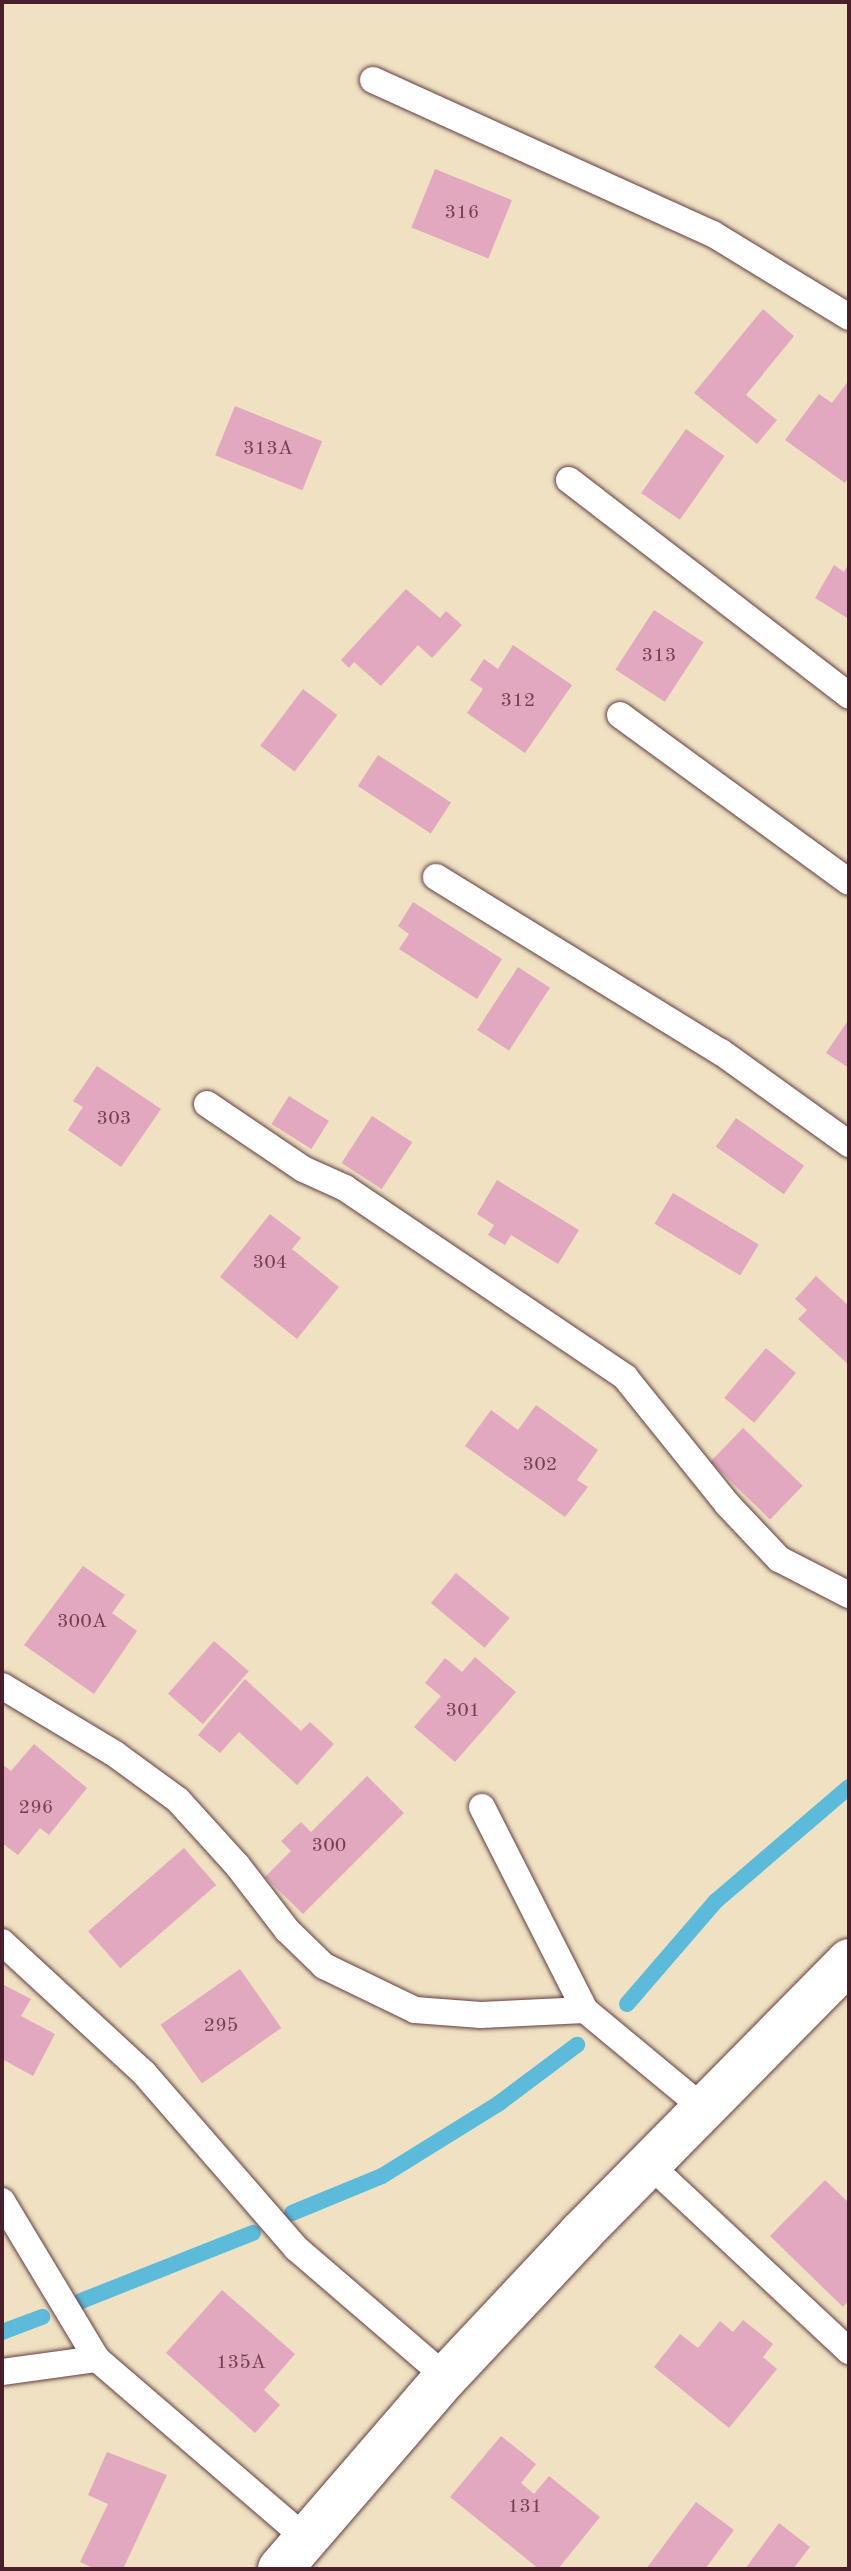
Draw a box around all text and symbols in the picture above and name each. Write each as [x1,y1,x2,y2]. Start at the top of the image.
house number: 316 [445,201,479,225]
house number: 313A [243,437,293,461]
house number: 313 [642,644,676,668]
house number: 312 [501,689,535,713]
house number: 303 [97,1107,131,1131]
house number: 304 [253,1251,287,1275]
house number: 302 [523,1453,557,1477]
house number: 300A [57,1610,107,1634]
house number: 301 [446,1699,480,1723]
house number: 296 [19,1796,53,1820]
house number: 300 [312,1834,346,1858]
house number: 295 [204,2014,238,2038]
house number: 135A [216,2351,266,2375]
house number: 131 [508,2495,542,2519]

